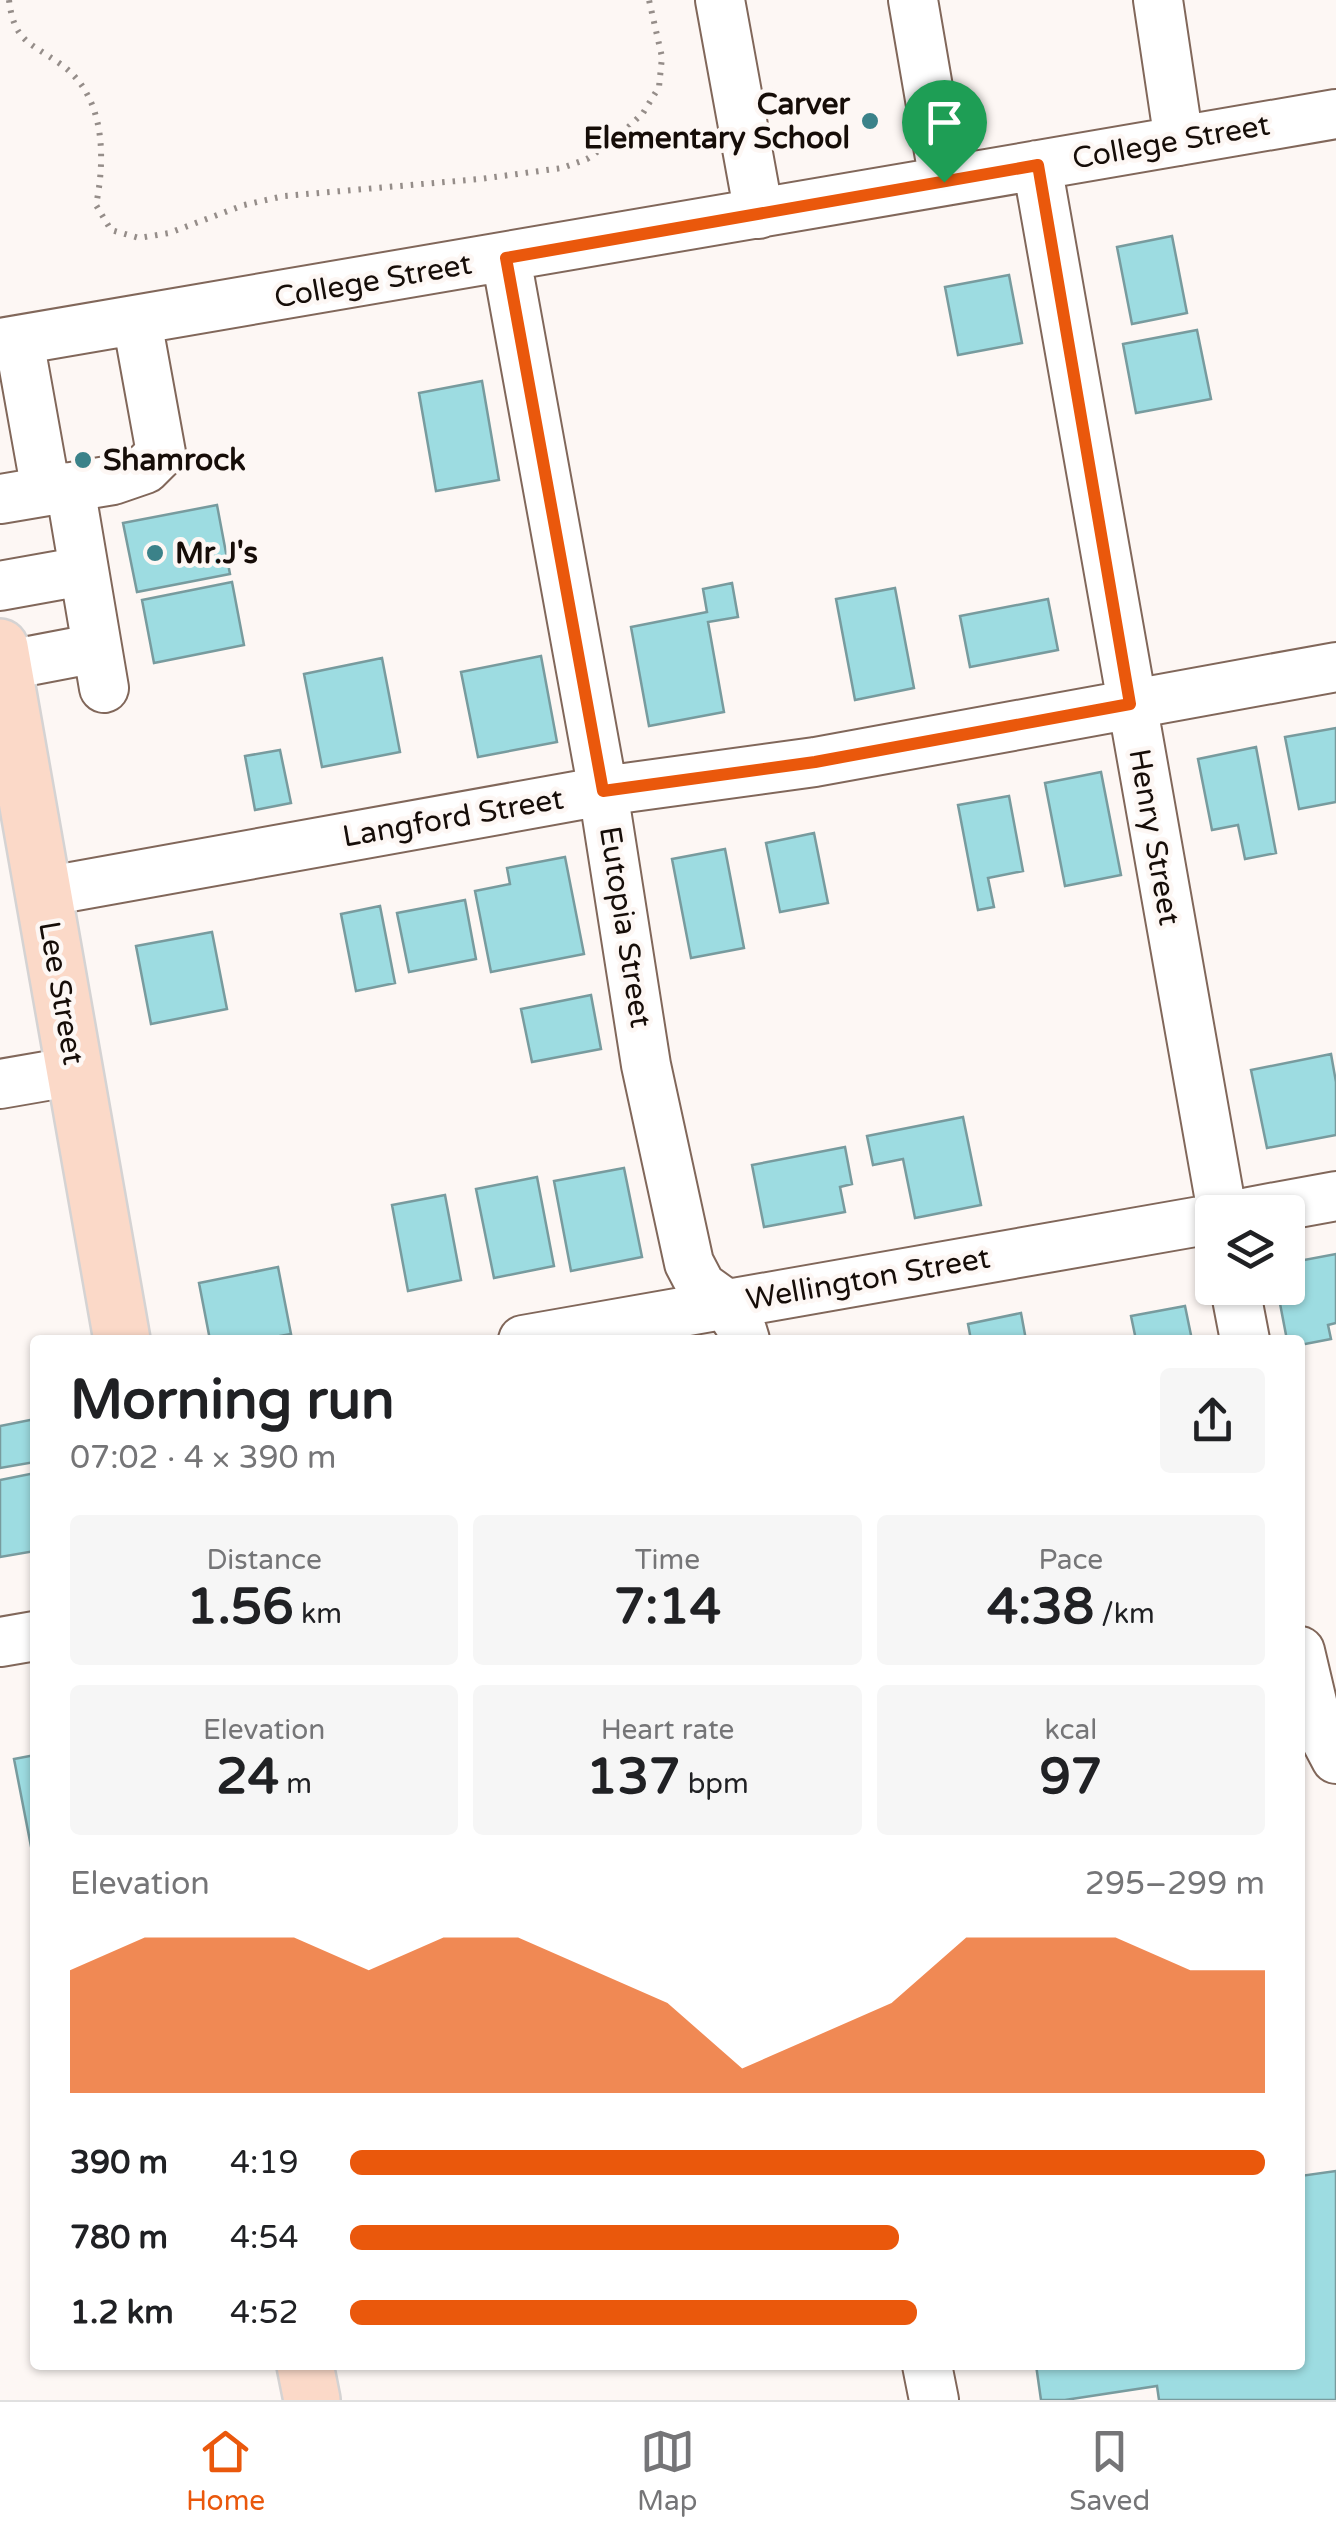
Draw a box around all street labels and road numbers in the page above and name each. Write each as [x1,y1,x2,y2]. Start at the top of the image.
street label: College Street [1069,106,1273,178]
street label: College Street [271,245,475,317]
street label: Henry Street [1120,746,1188,928]
street label: Langford Street [340,780,566,856]
street label: Eutopia Street [591,824,659,1030]
street label: Lee Street [30,918,92,1068]
street label: Wellington Street [743,1239,993,1319]

